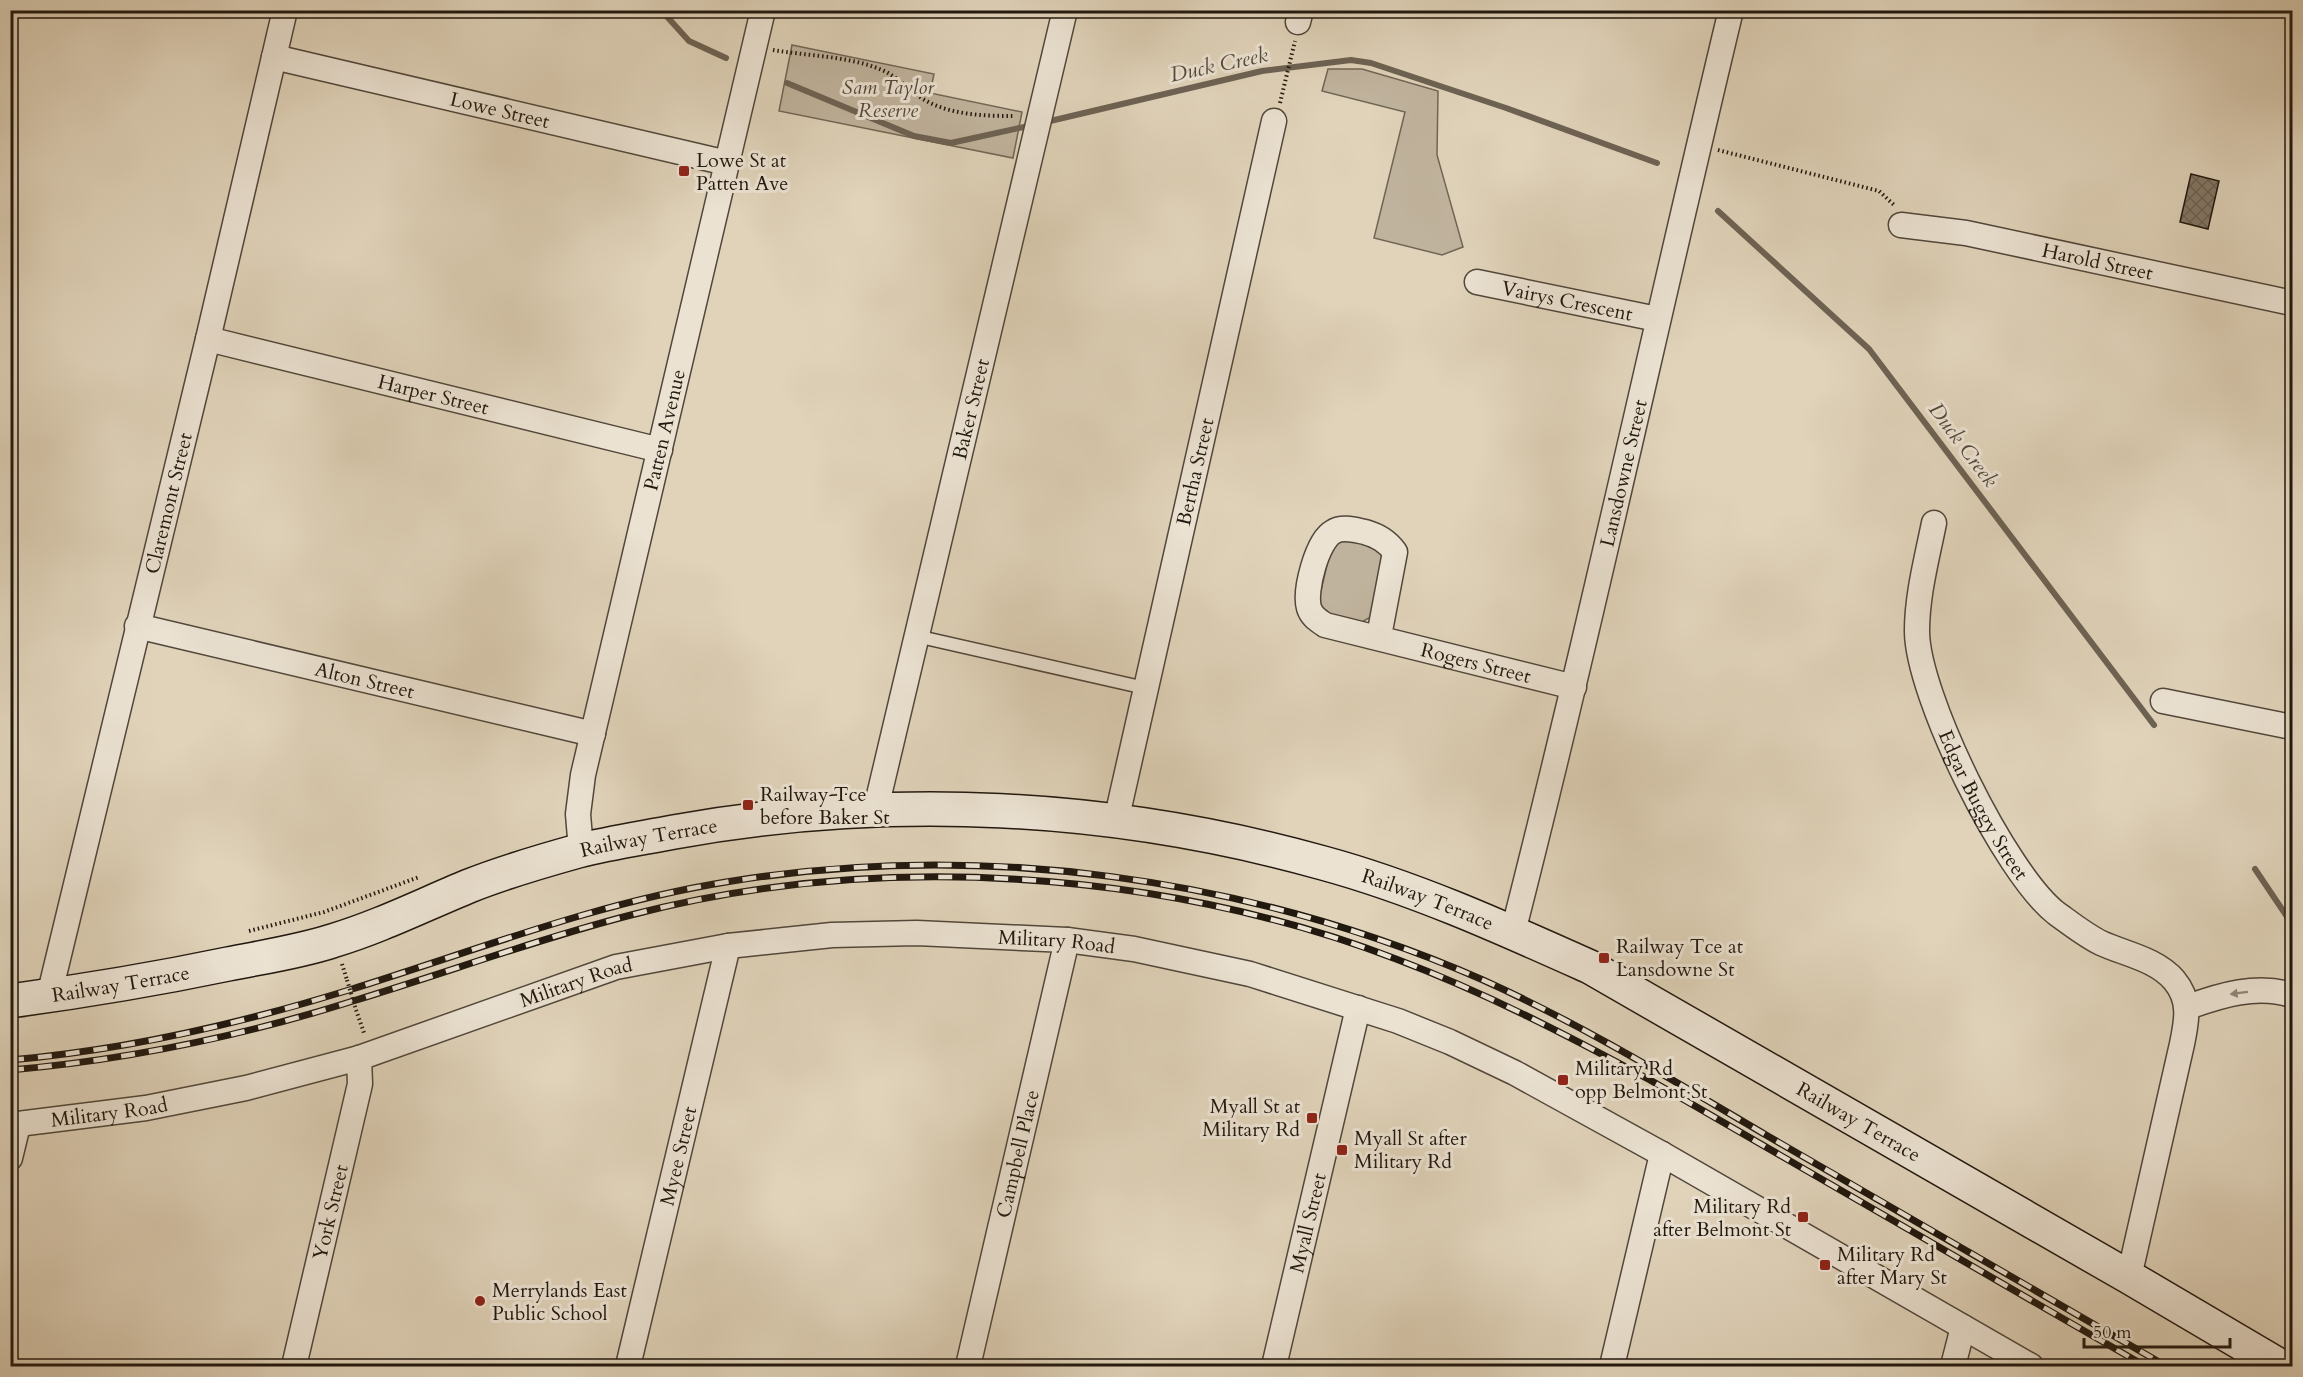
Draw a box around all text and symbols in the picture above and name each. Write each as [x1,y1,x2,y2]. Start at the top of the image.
water label: Duck Creek [1167,40,1271,90]
park label: Sam Taylor Reserve [842,74,935,124]
street label: Lowe Street [447,85,553,135]
place label: Lowe St at Patten Ave [696,147,788,197]
marker: Lowe St at Patten Ave [677,164,691,178]
street label: Harold Street [2040,236,2156,286]
street label: Vairys Crescent [1499,274,1636,327]
street label: Baker Street [945,355,996,462]
street label: Patten Avenue [637,366,692,493]
street label: Harper Street [375,368,492,421]
street label: Lansdowne Street [1593,396,1653,549]
water label: Duck Creek [1922,397,2005,494]
street label: Bertha Street [1170,415,1220,528]
street label: Claremont Street [138,429,199,577]
street label: Rogers Street [1418,636,1534,689]
street label: Alton Street [312,655,418,705]
street label: Edgar Buggy Street [1932,726,2035,886]
place label: Railway Tce before Baker St [760,781,890,831]
marker: Railway Tce before Baker St [741,798,755,812]
street label: Railway Terrace [577,812,719,863]
street label: Railway Terrace [1358,862,1498,936]
street label: Military Road [997,923,1117,960]
place label: Railway Tce at Lansdowne St [1616,933,1744,983]
street label: Military Road [516,951,635,1014]
marker: Railway Tce at Lansdowne St [1597,951,1611,965]
street label: Railway Terrace [50,959,192,1008]
one-way arrow [2230,988,2249,998]
place label: Military Rd opp Belmont St [1575,1055,1708,1105]
marker: Military Rd opp Belmont St [1556,1073,1570,1087]
street label: Railway Terrace [1792,1075,1926,1168]
street label: Campbell Place [989,1087,1045,1220]
street label: Military Road [49,1090,170,1133]
place label: Myall St at Military Rd [1202,1093,1301,1143]
street label: Myee Street [653,1103,703,1208]
marker: Myall St at Military Rd [1305,1111,1319,1125]
place label: Myall St after Military Rd [1354,1125,1467,1175]
marker: Myall St after Military Rd [1335,1143,1349,1157]
street label: York Street [306,1161,354,1263]
street label: Myall Street [1283,1170,1333,1276]
place label: Military Rd after Belmont St [1653,1193,1792,1243]
marker: Military Rd after Belmont St [1796,1210,1810,1224]
place label: Military Rd after Mary St [1837,1241,1948,1291]
marker: Military Rd after Mary St [1818,1258,1832,1272]
place label: Merrylands East Public School [492,1277,628,1327]
marker: Merrylands East Public School [473,1294,487,1308]
scale bar [2084,1311,2230,1349]
text: 50 m [2093,1320,2132,1345]

